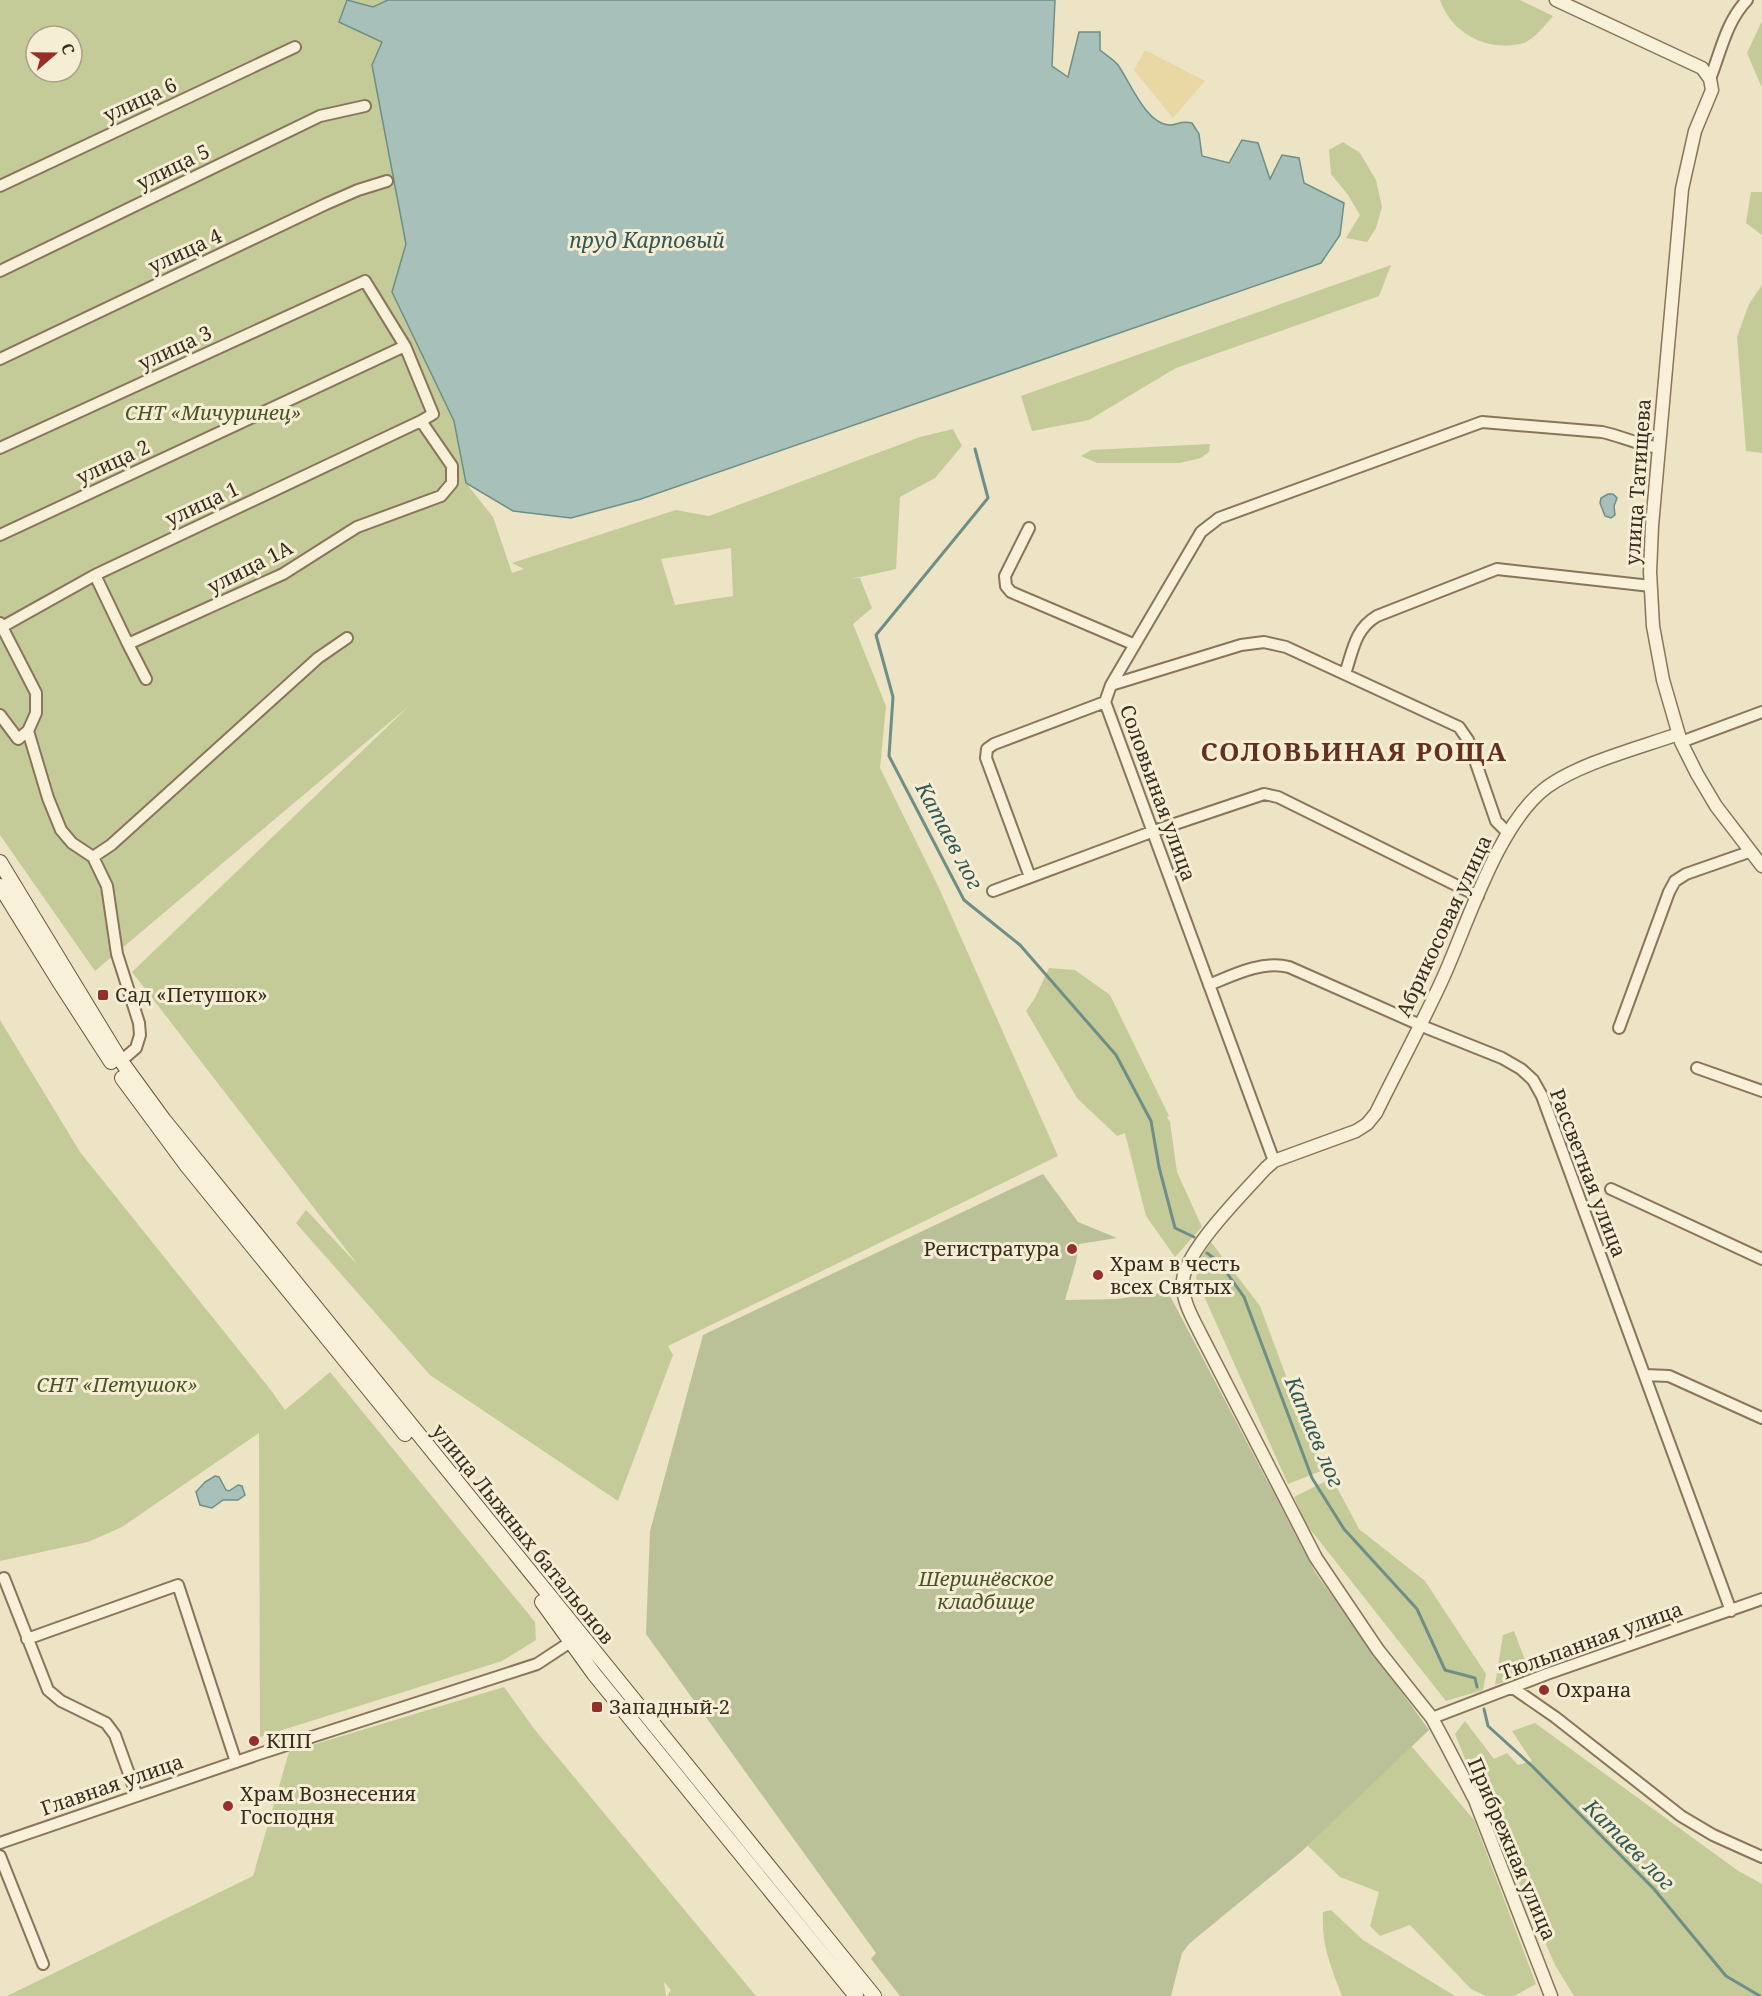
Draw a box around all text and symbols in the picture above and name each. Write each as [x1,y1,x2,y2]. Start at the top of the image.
north arrow [24,24,84,84]
text: С [56,40,80,58]
street label: улица 6 [99,71,181,128]
street label: улица 5 [132,137,214,196]
street label: улица 4 [144,222,226,279]
water label: пруд Карповый [569,226,725,254]
street label: улица 3 [134,319,216,376]
street label: улица Татищева [1618,398,1657,566]
park label: СНТ «Мичуринец» [125,399,301,426]
street label: улица 2 [72,433,154,490]
street label: улица 1 [161,475,243,532]
street label: улица 1А [203,533,298,600]
street label: Соловьиная улица [1114,701,1203,885]
district label: СОЛОВЬИНАЯ РОЩА [1201,733,1507,769]
water label: Катаев лог [909,776,990,895]
street label: Абрикосовая улица [1390,831,1498,1021]
place label: Сад «Петушок» [115,981,267,1008]
marker: Сад «Петушок» [96,988,110,1002]
street label: Рассветная улица [1544,1085,1633,1261]
place label: Регистратура [923,1235,1060,1262]
marker: Регистратура [1065,1242,1079,1256]
place label: Храм в честь всех Святых [1110,1250,1240,1300]
marker: Храм в честь всех Святых [1091,1268,1105,1282]
park label: СНТ «Петушок» [36,1371,198,1398]
water label: Катаев лог [1279,1371,1351,1492]
street label: улица Лыжных батальонов [426,1418,621,1650]
park label: Шершнёвское кладбище [917,1565,1054,1615]
street label: Тюльпанная улица [1495,1595,1686,1686]
place label: Охрана [1556,1676,1631,1703]
marker: Охрана [1537,1683,1551,1697]
place label: Западный-2 [609,1693,730,1720]
marker: Западный-2 [590,1700,604,1714]
place label: КПП [266,1727,312,1754]
marker: КПП [247,1734,261,1748]
street label: Главная улица [37,1747,187,1822]
street label: Прибрежная улица [1462,1753,1563,1944]
place label: Храм Вознесения Господня [240,1780,416,1830]
water label: Катаев лог [1577,1792,1682,1896]
marker: Храм Вознесения Господня [221,1799,235,1813]

